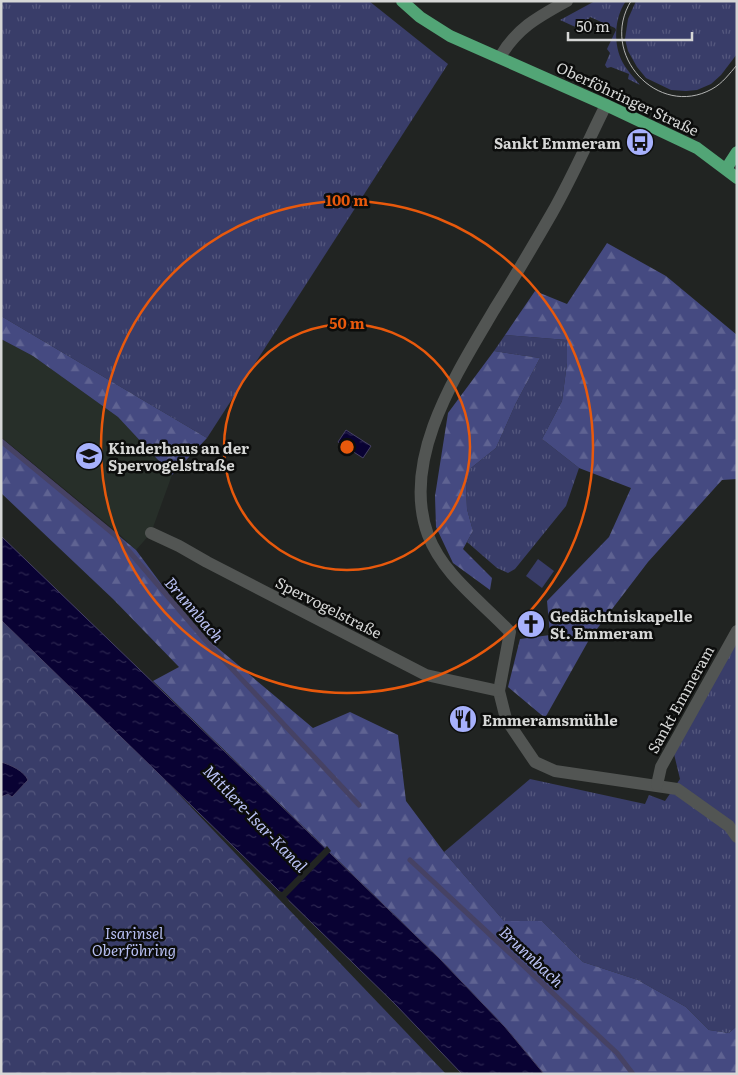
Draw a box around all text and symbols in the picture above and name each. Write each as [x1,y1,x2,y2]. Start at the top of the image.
scale bar [568,10,692,42]
text: 50 m [576,14,610,37]
street label: Oberföhringer Straße [553,55,703,141]
bus stop icon: Sankt Emmeram [625,127,655,157]
place label: Sankt Emmeram [494,131,621,154]
text: 100 m [326,188,368,211]
text: 50 m [329,311,365,334]
place label: Kinderhaus an der Spervogelstraße [108,436,249,476]
centre of rings [338,438,356,456]
school or university icon: Kinderhaus an der Spervogelstraße [74,441,104,471]
street label: Spervogelstraße [272,570,386,644]
water label: Brunnbach [160,571,231,648]
place label: Gedächtniskapelle St. Emmeram [550,604,693,644]
church icon: Gedächtniskapelle St. Emmeram [516,609,546,639]
street label: Sankt Emmeram [641,640,719,757]
restaurant icon: Emmeramsmühle [448,704,478,734]
place label: Emmeramsmühle [482,708,618,731]
water label: Mittlere-Isar-Kanal [198,759,314,877]
water label: Brunnbach [494,920,570,993]
park label: Isarinsel Oberföhring [92,921,176,961]

